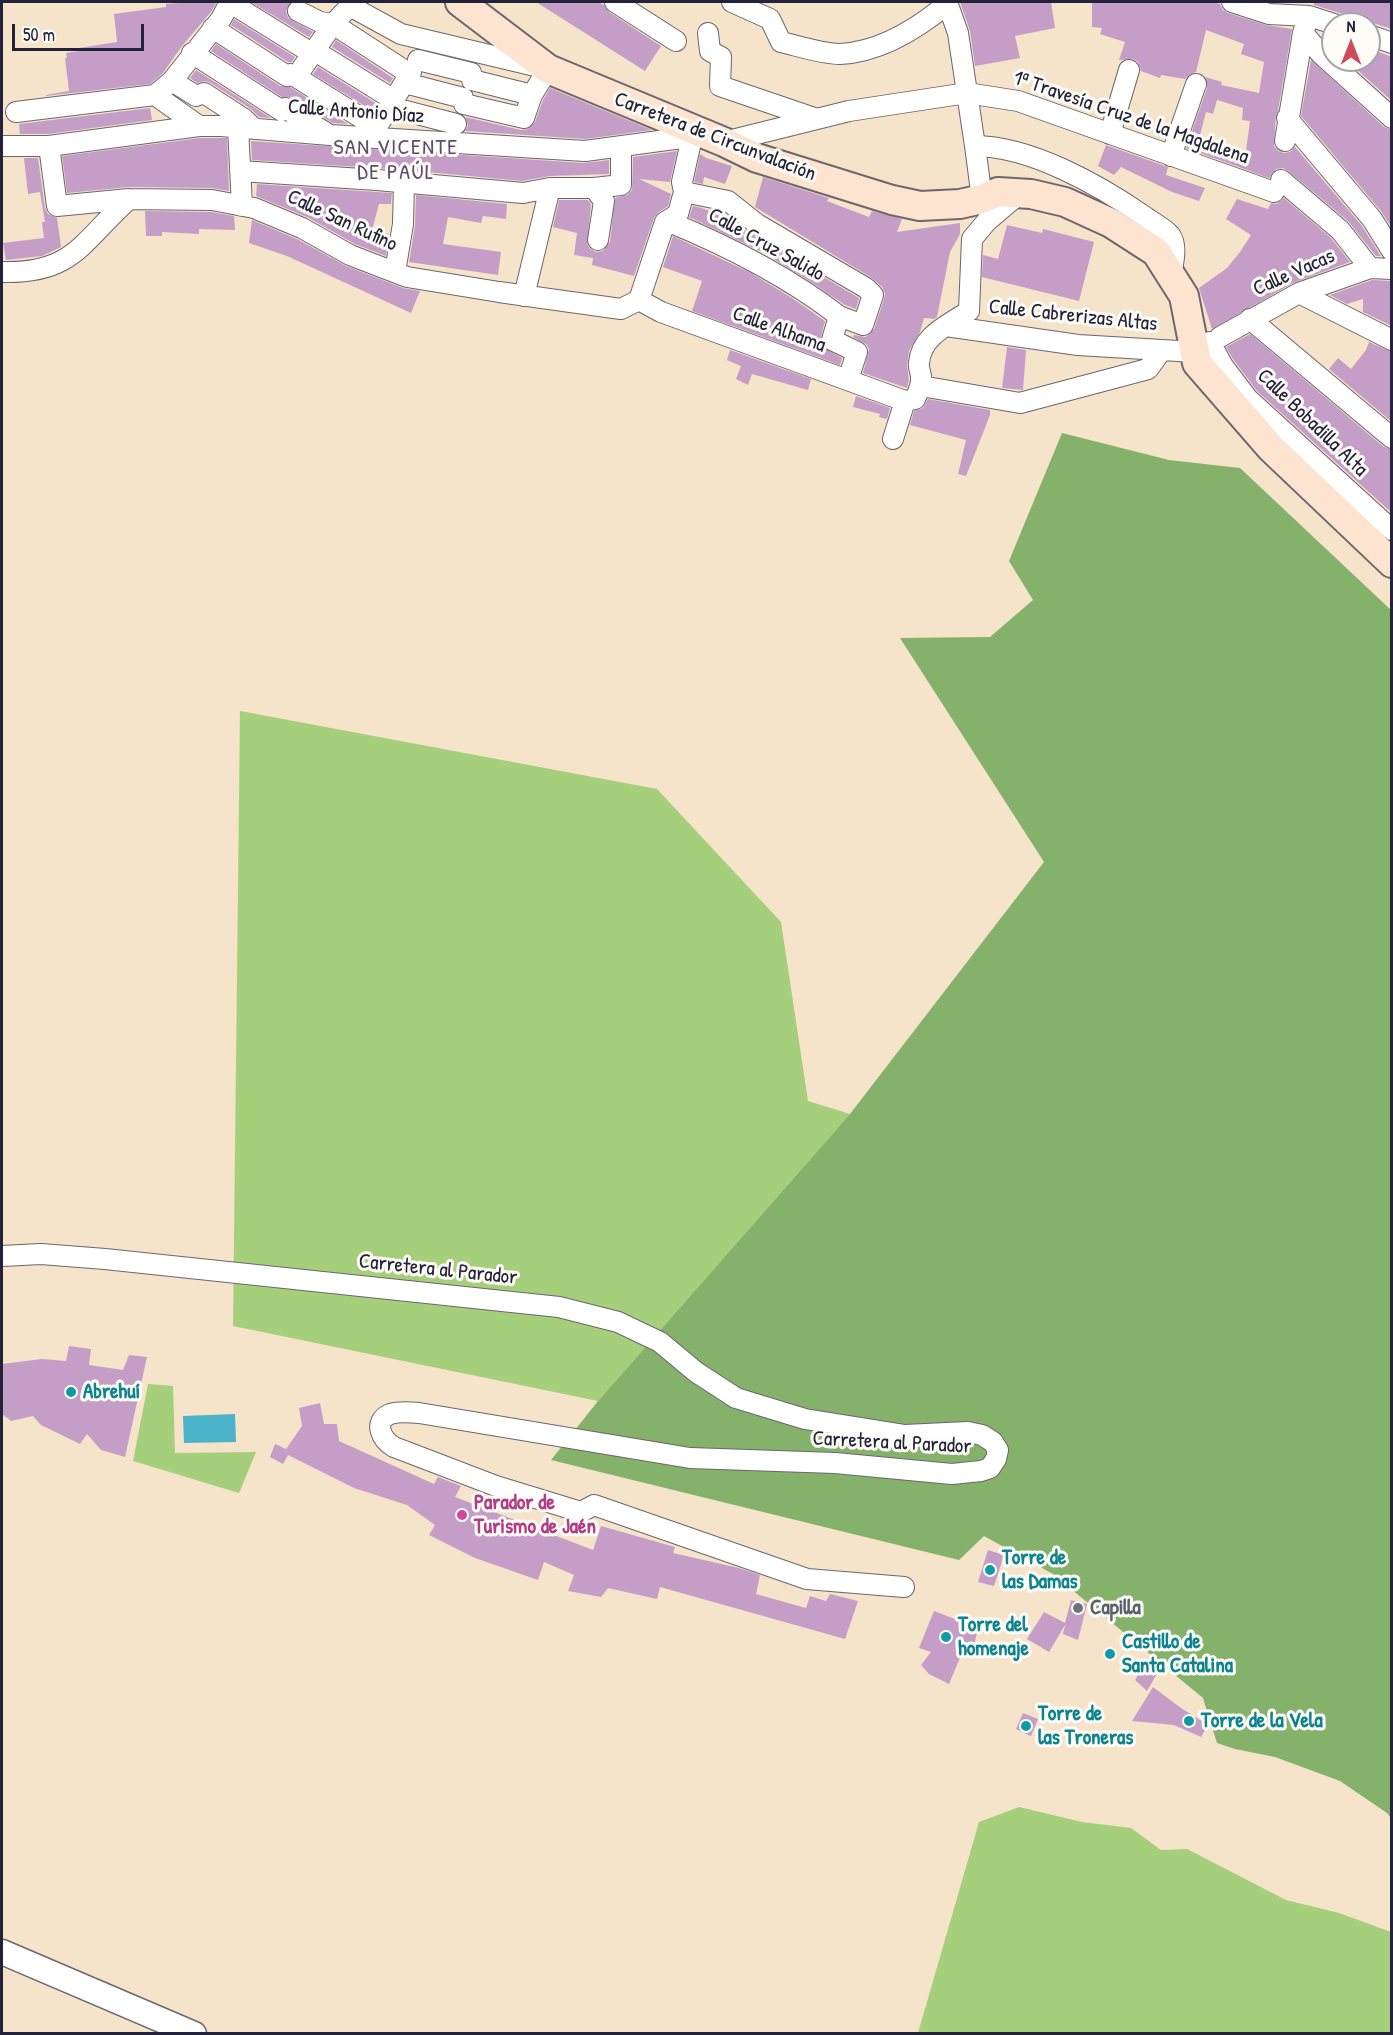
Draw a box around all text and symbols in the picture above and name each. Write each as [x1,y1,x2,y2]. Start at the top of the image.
scale bar [15,12,147,50]
north arrow [1321,12,1381,72]
text: N [1347,15,1355,37]
text: 50 m [23,22,55,47]
street label: 1ª Travesía Cruz de la Magdalena [1010,66,1252,170]
street label: Carretera de Circunvalación [611,87,819,187]
street label: Calle Antonio Díaz [287,95,425,129]
district label: SAN VICENTE DE PAÚL [333,135,459,186]
street label: Calle San Rufino [283,185,401,257]
street label: Calle Cruz Salido [704,203,828,287]
street label: Calle Vacas [1249,244,1339,302]
street label: Calle Cabrerizas Altas [988,295,1158,337]
street label: Calle Alhama [729,302,829,358]
street label: Calle Bobadilla Alta [1251,364,1373,482]
street label: Carretera al Parador [358,1249,518,1291]
place label: Abrehuí [83,1379,140,1405]
marker: Abrehuí [64,1385,78,1399]
street label: Carretera al Parador [812,1426,972,1460]
place label: Parador de Turismo de Jaén [474,1490,596,1540]
marker: Parador de Turismo de Jaén [455,1508,469,1522]
place label: Torre de las Damas [1002,1545,1078,1595]
marker: Torre de las Damas [983,1563,997,1577]
place label: Capilla [1090,1595,1141,1621]
marker: Capilla [1071,1601,1085,1615]
place label: Torre del homenaje [958,1612,1029,1662]
place label: Castillo de Santa Catalina [1122,1629,1233,1679]
marker: Torre del homenaje [939,1630,953,1644]
marker: Castillo de Santa Catalina [1103,1647,1117,1661]
place label: Torre de las Troneras [1038,1701,1133,1751]
place label: Torre de la Vela [1201,1708,1323,1734]
marker: Torre de la Vela [1182,1714,1196,1728]
marker: Torre de las Troneras [1019,1719,1033,1733]

